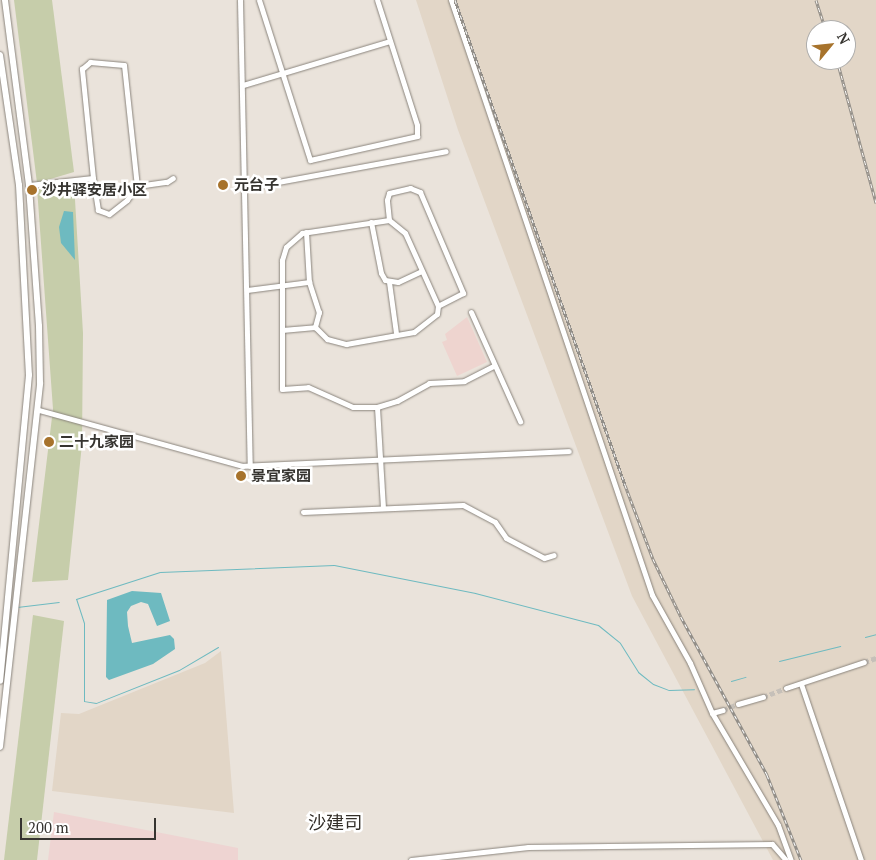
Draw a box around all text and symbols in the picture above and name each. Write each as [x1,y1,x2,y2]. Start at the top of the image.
north arrow [806,20,856,70]
text: N [833,29,855,47]
place label: 元台子 [234,176,279,194]
marker: 元台子 [216,178,230,192]
place label: 沙井驿安居小区 [42,181,147,199]
marker: 沙井驿安居小区 [26,184,38,196]
place label: 二十九家园 [59,433,134,451]
marker: 二十九家园 [43,436,55,448]
place label: 景宜家园 [251,467,311,485]
marker: 景宜家园 [235,470,247,482]
scale bar [22,808,159,840]
district label: 沙建司 [308,811,362,833]
text: 200 m [28,817,69,837]

